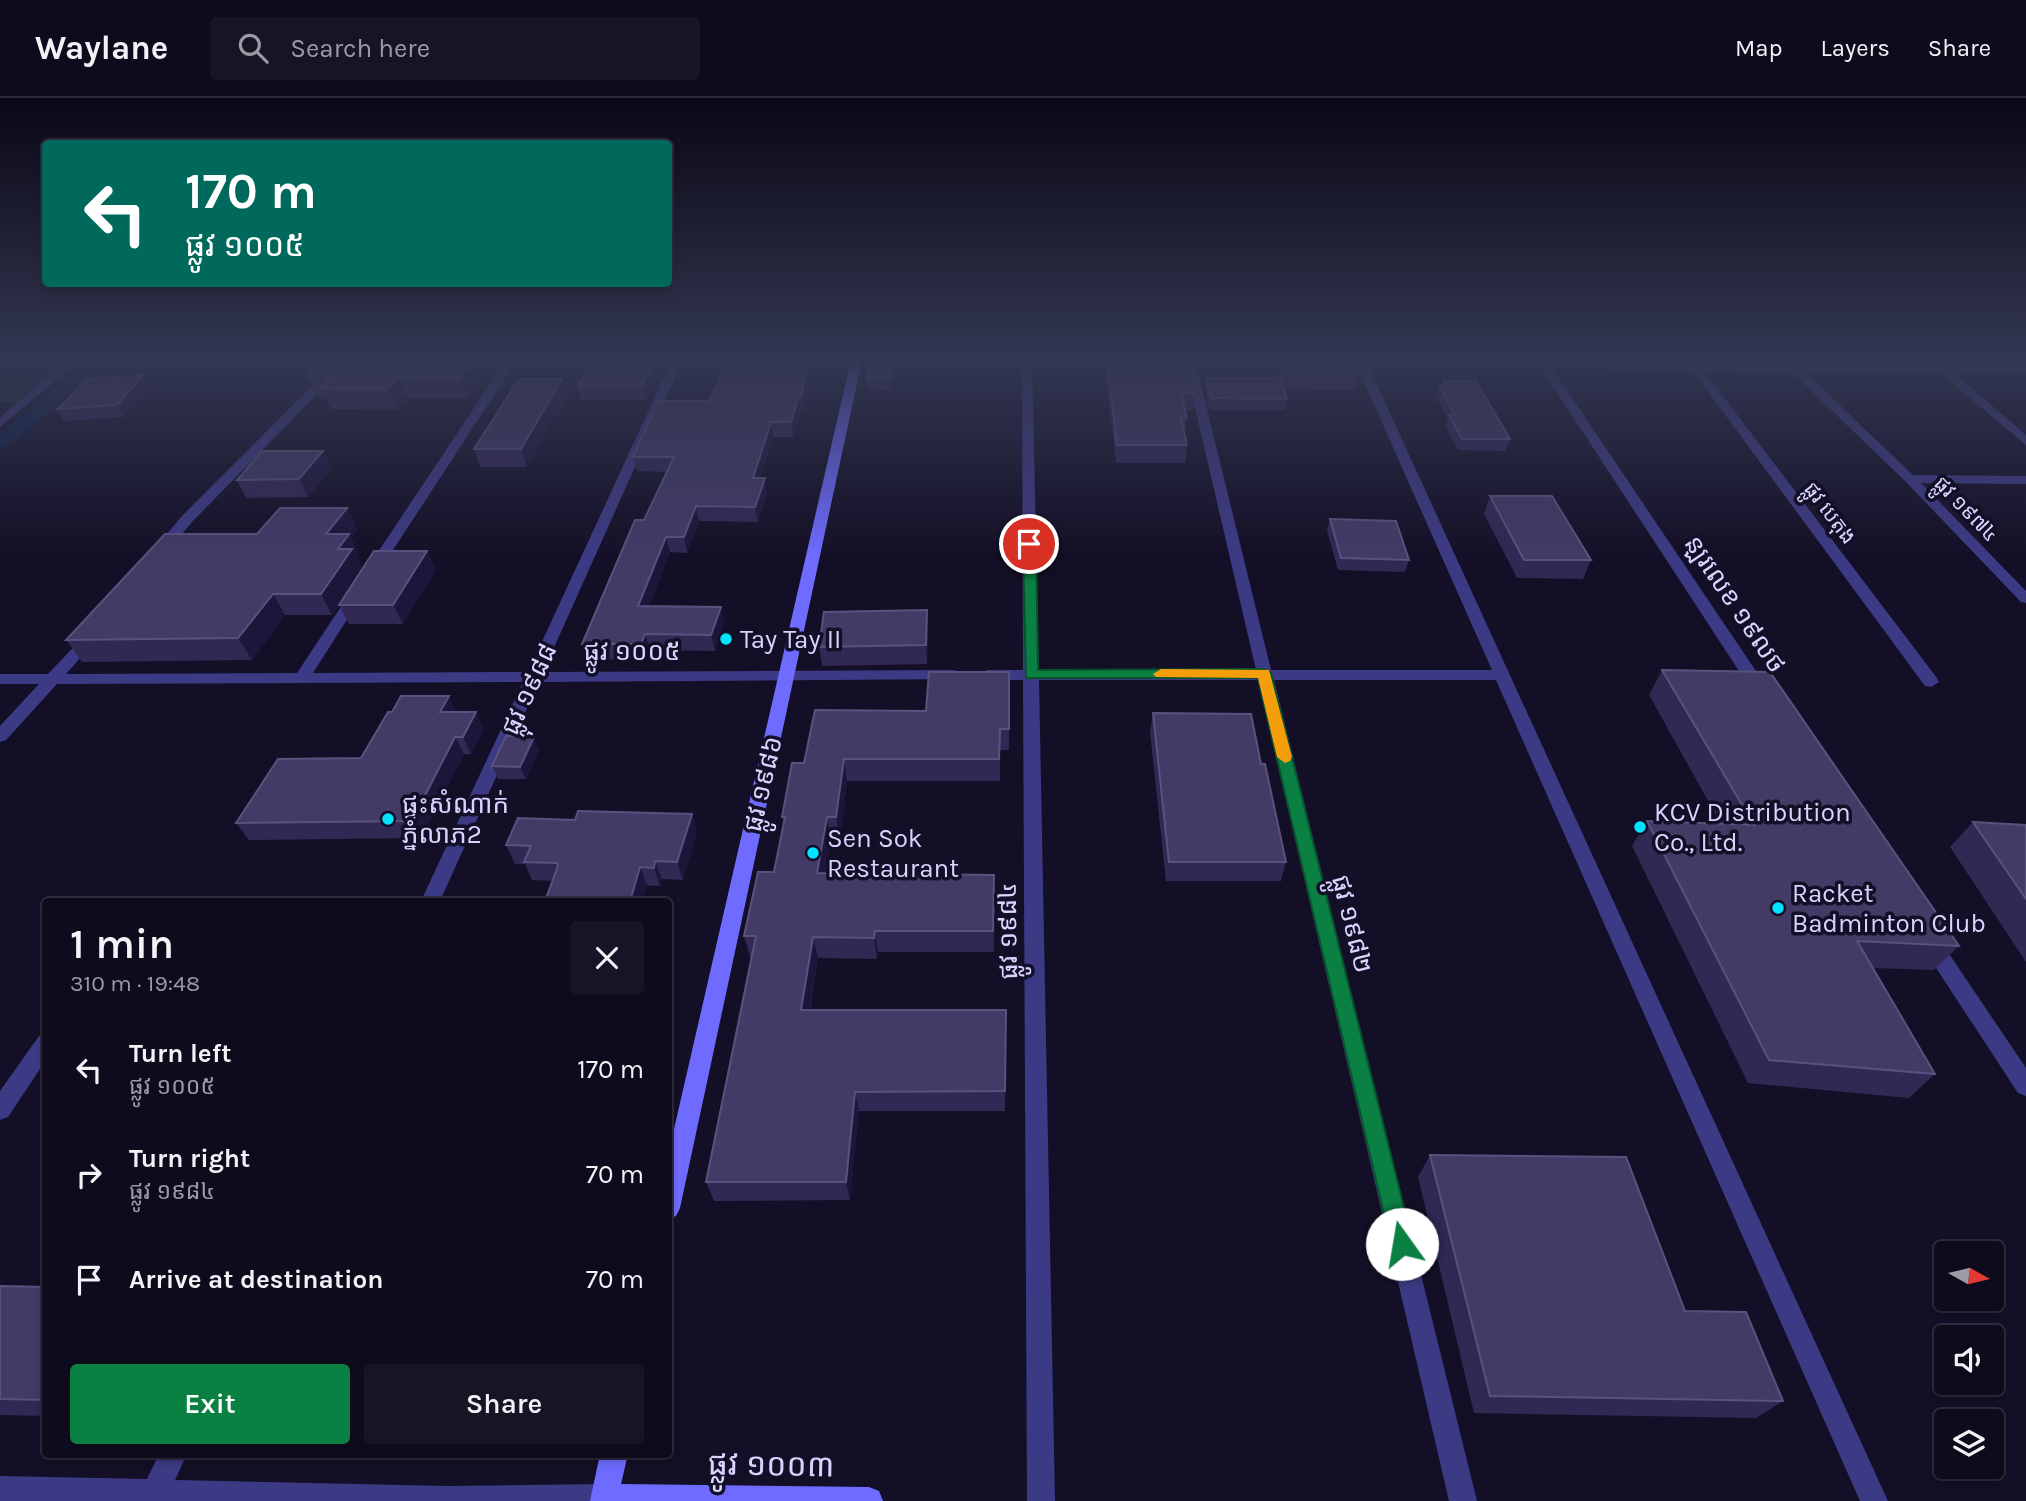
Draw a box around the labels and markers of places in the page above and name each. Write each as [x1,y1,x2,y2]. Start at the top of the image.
pin [999,514,1059,574]
place label: Tay Tay II [740,624,841,655]
marker: Tay Tay II [718,631,734,647]
place label: ផ្ទះសំណាក់ ភ្នំលាភ2 [402,789,509,850]
place label: KCV Distribution Co., Ltd. [1654,797,1851,858]
marker: ផ្ទះសំណាក់ ភ្នំលាភ2 [380,811,396,827]
marker: KCV Distribution Co., Ltd. [1632,819,1648,835]
place label: Sen Sok Restaurant [827,823,959,884]
marker: Sen Sok Restaurant [805,845,821,861]
place label: Racket Badminton Club [1792,878,1986,939]
marker: Racket Badminton Club [1770,900,1786,916]

